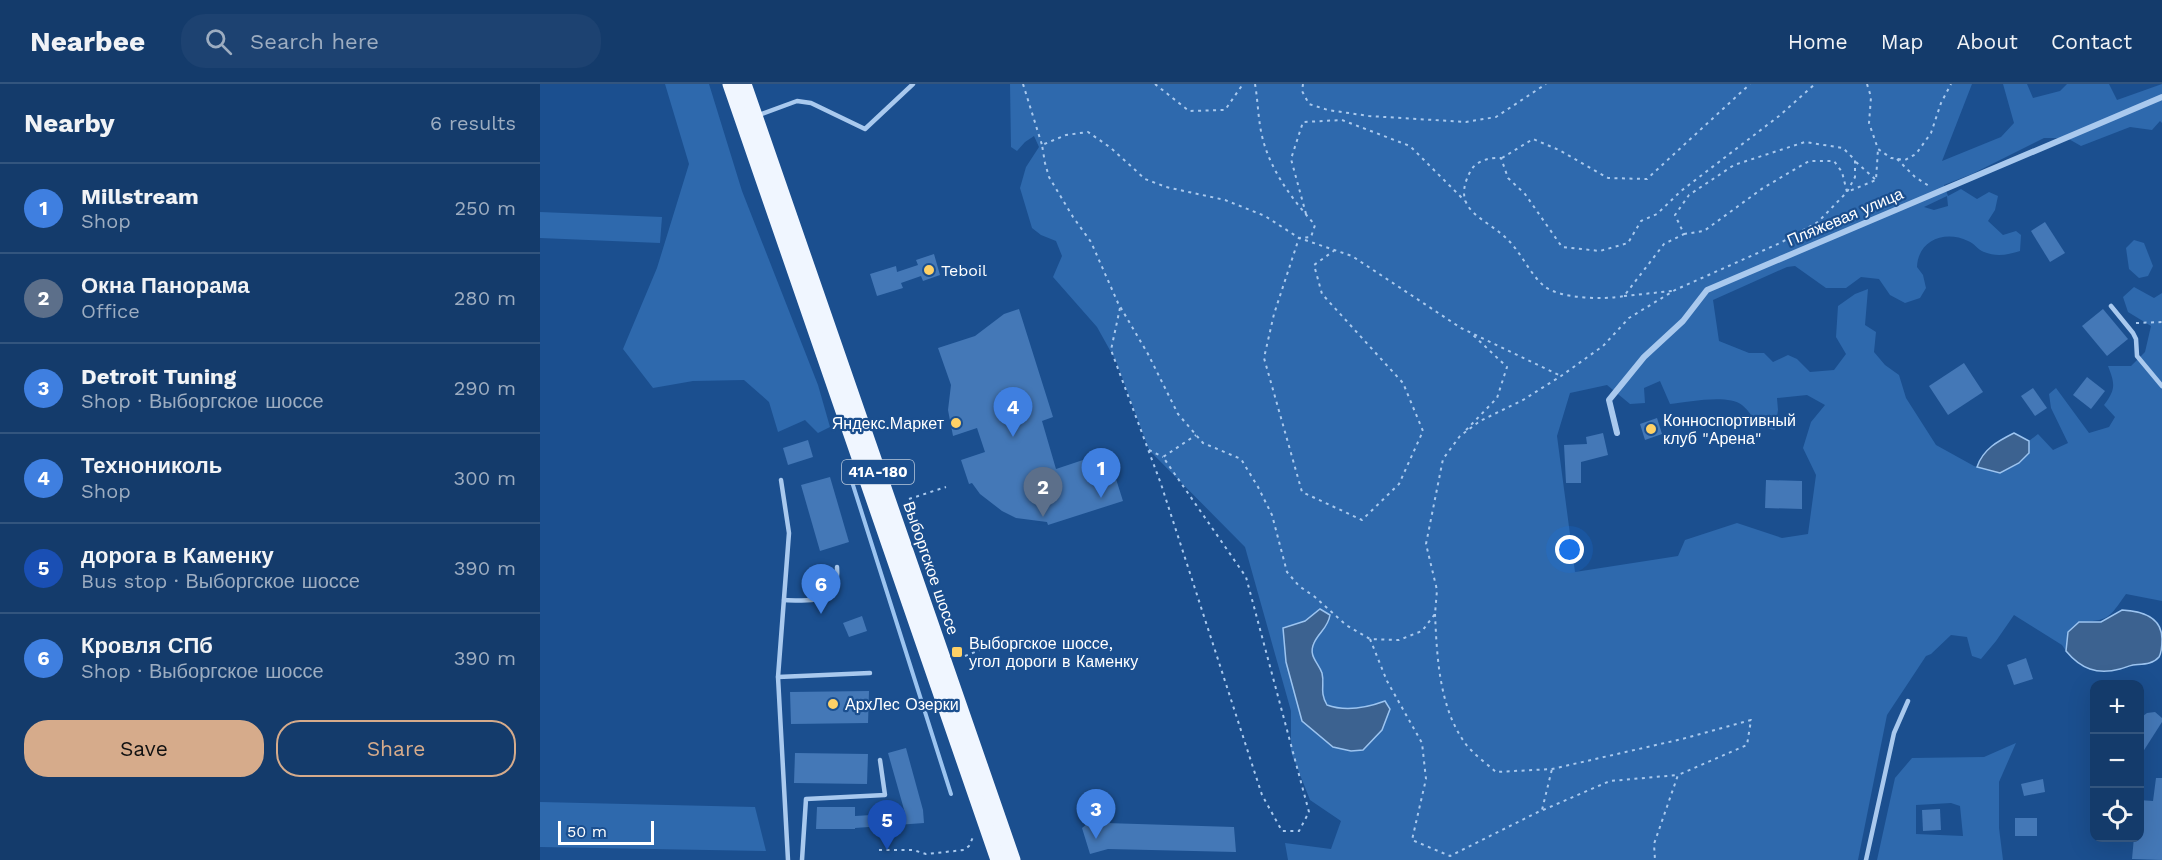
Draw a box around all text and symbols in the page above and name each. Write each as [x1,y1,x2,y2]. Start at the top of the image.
search box [181,14,601,68]
text: Nearbee [30,25,145,58]
icon: search [202,25,235,58]
text: Search here [250,29,379,54]
text: Home [1788,29,1848,54]
text: Map [1881,29,1924,54]
text: About [1957,29,2018,54]
text: Contact [2051,29,2132,54]
text: Nearby [24,108,115,138]
text: 6 results [430,111,516,135]
text: Millstream [81,184,199,209]
street label: Пляжевая улица [1784,184,1906,250]
text: 1 [39,196,48,220]
text: 250 m [454,196,516,220]
text: Shop [81,209,131,233]
place label: Teboil [941,261,987,280]
marker: Teboil [922,263,936,277]
text: Окна Панорама [81,273,250,298]
text: 2 [38,286,49,310]
text: 280 m [454,286,516,310]
text: Office [81,299,140,323]
text: Detroit Tuning [81,364,236,389]
text: 3 [38,376,49,400]
text: 290 m [454,376,516,400]
pin: 4 [994,388,1032,437]
text: Shop · Выборгское шоссе [81,389,324,413]
place label: Конноспортивный клуб "Арена" [1663,411,1796,448]
place label: Яндекс.Маркет [832,414,945,433]
marker: Яндекс.Маркет [949,416,963,430]
marker: Конноспортивный клуб "Арена" [1644,422,1658,436]
pin: 1 [1082,448,1120,498]
text: Технониколь [81,453,222,478]
road number: 41А-180 [842,460,914,484]
text: 4 [37,466,50,490]
text: 300 m [454,466,516,490]
pin: 2 [1024,468,1062,517]
text: Shop [81,479,131,503]
street label: Выборгское шоссе [899,499,963,637]
your location [1555,535,1584,564]
text: дорога в Каменку [81,543,274,568]
text: 5 [38,556,49,580]
text: 390 m [454,556,516,580]
pin: 6 [802,564,840,614]
text: Bus stop · Выборгское шоссе [81,569,360,593]
text: Кровля СПб [81,633,213,658]
place label: Выборгское шоссе, угол дороги в Каменку [969,634,1138,671]
marker: Выборгское шоссе, угол дороги в Каменку [950,645,964,659]
text: 6 [37,646,50,670]
text: 390 m [454,646,516,670]
text: Shop · Выборгское шоссе [81,659,324,683]
map controls [2090,680,2144,842]
button: + [2090,680,2144,734]
place label: АрхЛес Озерки [845,695,959,714]
marker: АрхЛес Озерки [826,697,840,711]
button: Save [24,720,264,777]
button: Share [276,720,516,777]
button: − [2090,734,2144,788]
button: locate [2090,788,2144,842]
pin: 3 [1076,790,1116,839]
pin: 5 [868,800,906,850]
scale bar [558,818,654,846]
text: 50 m [567,822,607,841]

